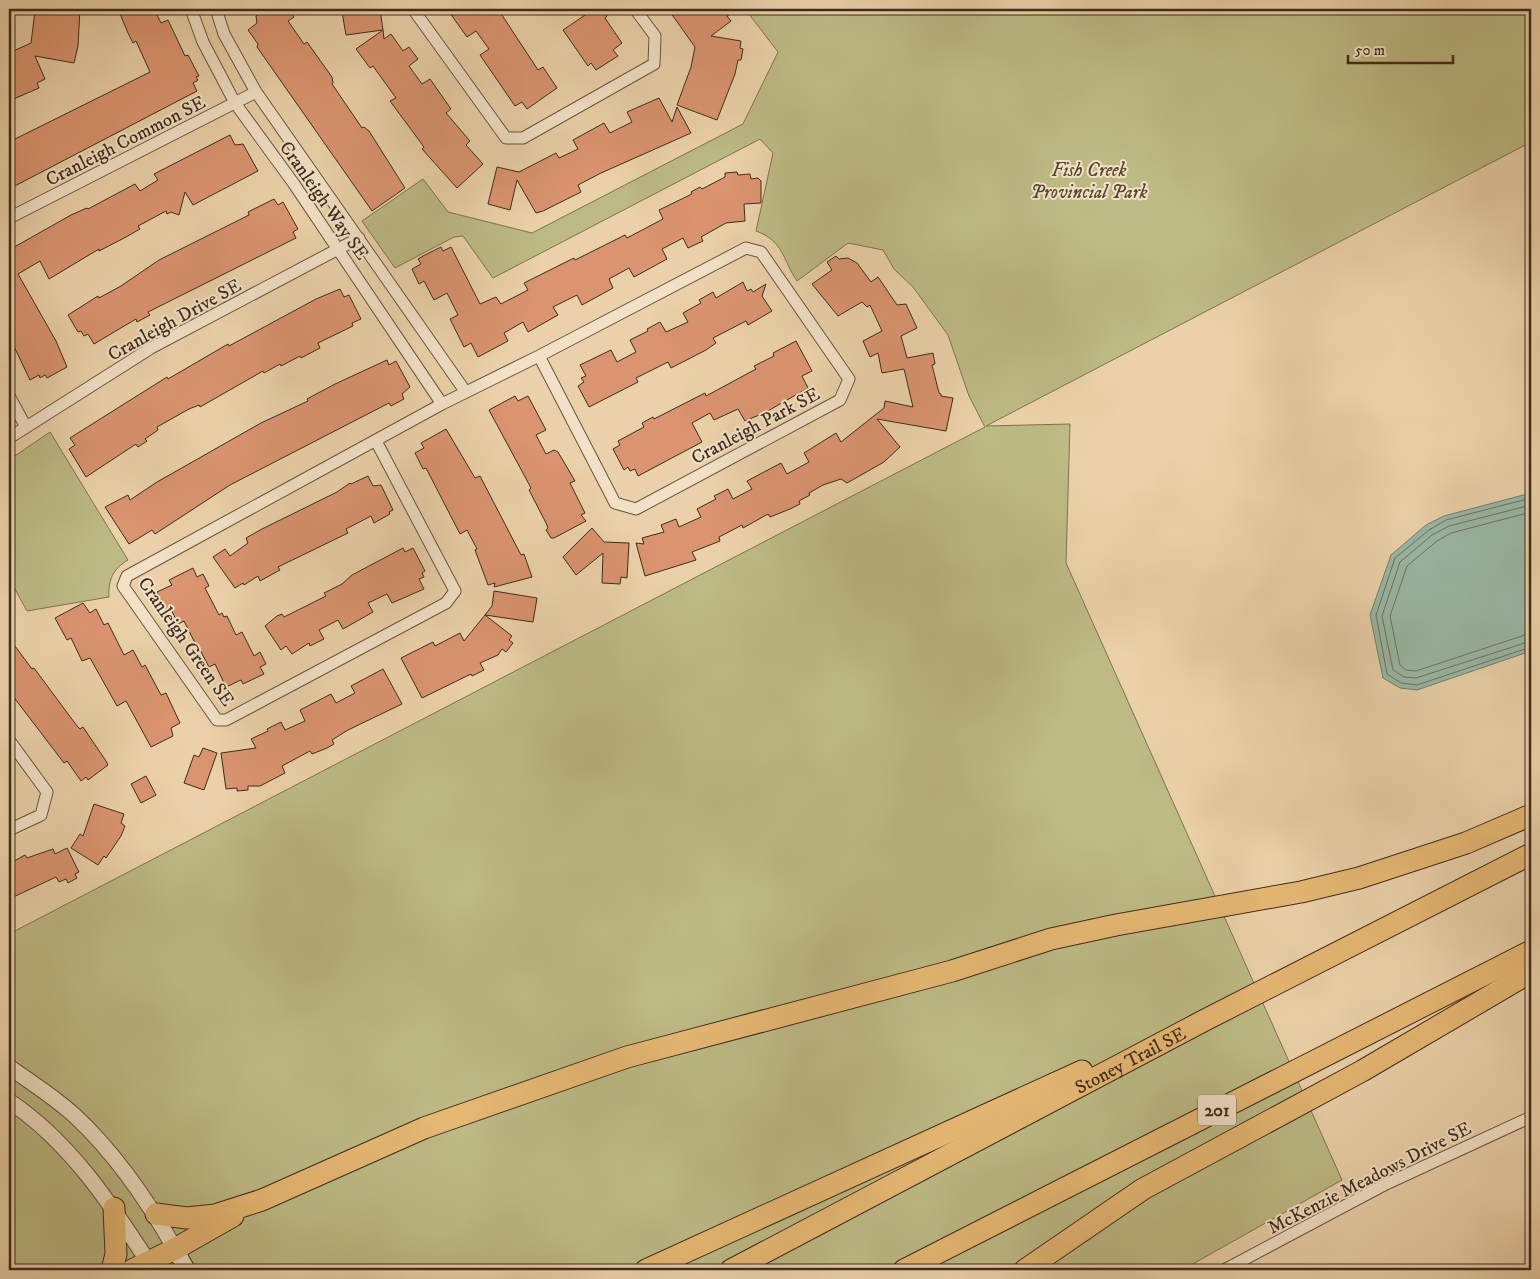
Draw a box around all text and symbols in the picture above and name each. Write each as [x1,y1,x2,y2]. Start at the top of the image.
scale bar [1348,32,1452,64]
text: 50 m [1355,41,1385,60]
street label: Cranleigh Common SE [42,91,209,192]
street label: Cranleigh Way SE [274,137,373,265]
park label: Fish Creek Provincial Park [1031,159,1147,204]
street label: Cranleigh Drive SE [104,274,246,367]
street label: Cranleigh Park SE [687,383,824,470]
street label: Cranleigh Green SE [133,573,239,711]
street label: Stoney Trail SE [1071,1022,1190,1100]
road number: 201 [1198,1094,1236,1126]
street label: McKenzie Meadows Drive SE [1264,1117,1475,1240]

